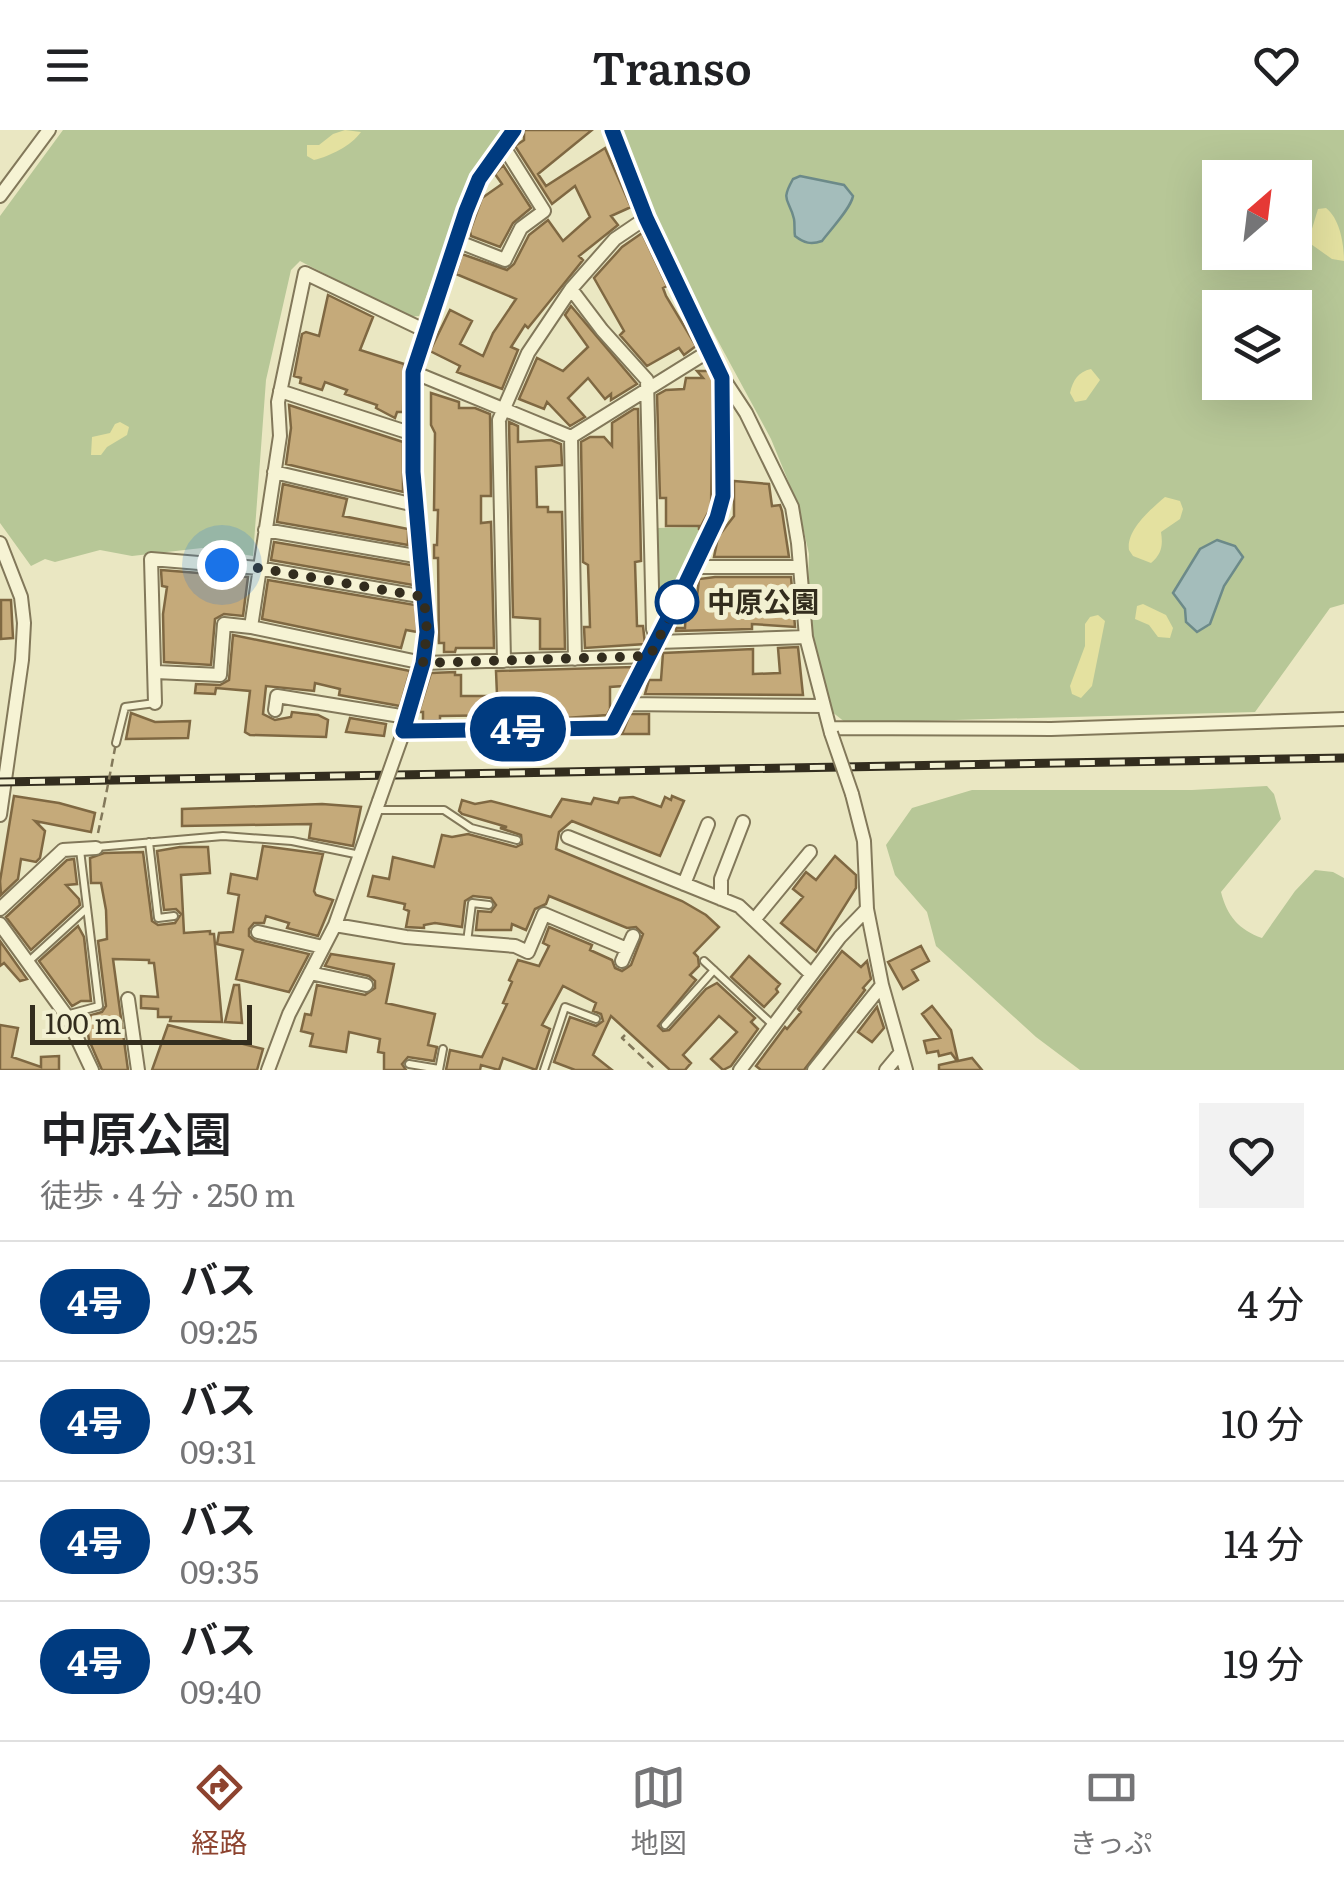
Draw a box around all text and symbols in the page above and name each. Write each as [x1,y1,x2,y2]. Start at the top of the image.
text: Transo [592,32,752,99]
icon: menu [40,38,95,93]
icon: heart [1249,38,1304,93]
north arrow [1202,160,1312,270]
map controls [1202,160,1312,400]
button: layers [1202,290,1312,400]
your location [197,540,247,590]
place label: 中原公園 [707,579,819,621]
marker: 中原公園 [656,581,698,623]
line badge: 4号 [473,696,563,762]
text: 4号 [490,703,546,755]
scale bar [30,1000,252,1044]
text: 100 m [45,1001,122,1043]
text: 中原公園 [40,1096,232,1167]
button: heart [1199,1103,1304,1208]
text: 徒歩 · 4 分 · 250 m [40,1169,295,1217]
text: バス [180,1249,256,1306]
text: 4 分 [1237,1273,1304,1330]
text: 4号 [67,1275,123,1327]
text: 09:25 [180,1306,258,1354]
text: バス [180,1369,256,1426]
text: 10 分 [1221,1393,1304,1450]
text: 4号 [67,1395,123,1447]
text: 09:31 [180,1426,256,1474]
text: バス [180,1489,256,1546]
text: 14 分 [1224,1513,1304,1570]
text: 4号 [67,1515,123,1567]
text: 09:35 [180,1546,259,1594]
text: バス [180,1609,256,1666]
text: 19 分 [1223,1633,1304,1690]
text: 4号 [67,1635,123,1687]
text: 09:40 [180,1666,261,1714]
tab: 経路 [192,1760,248,1862]
tab: 地図 [631,1760,687,1862]
tab: きっぷ [1070,1760,1152,1862]

